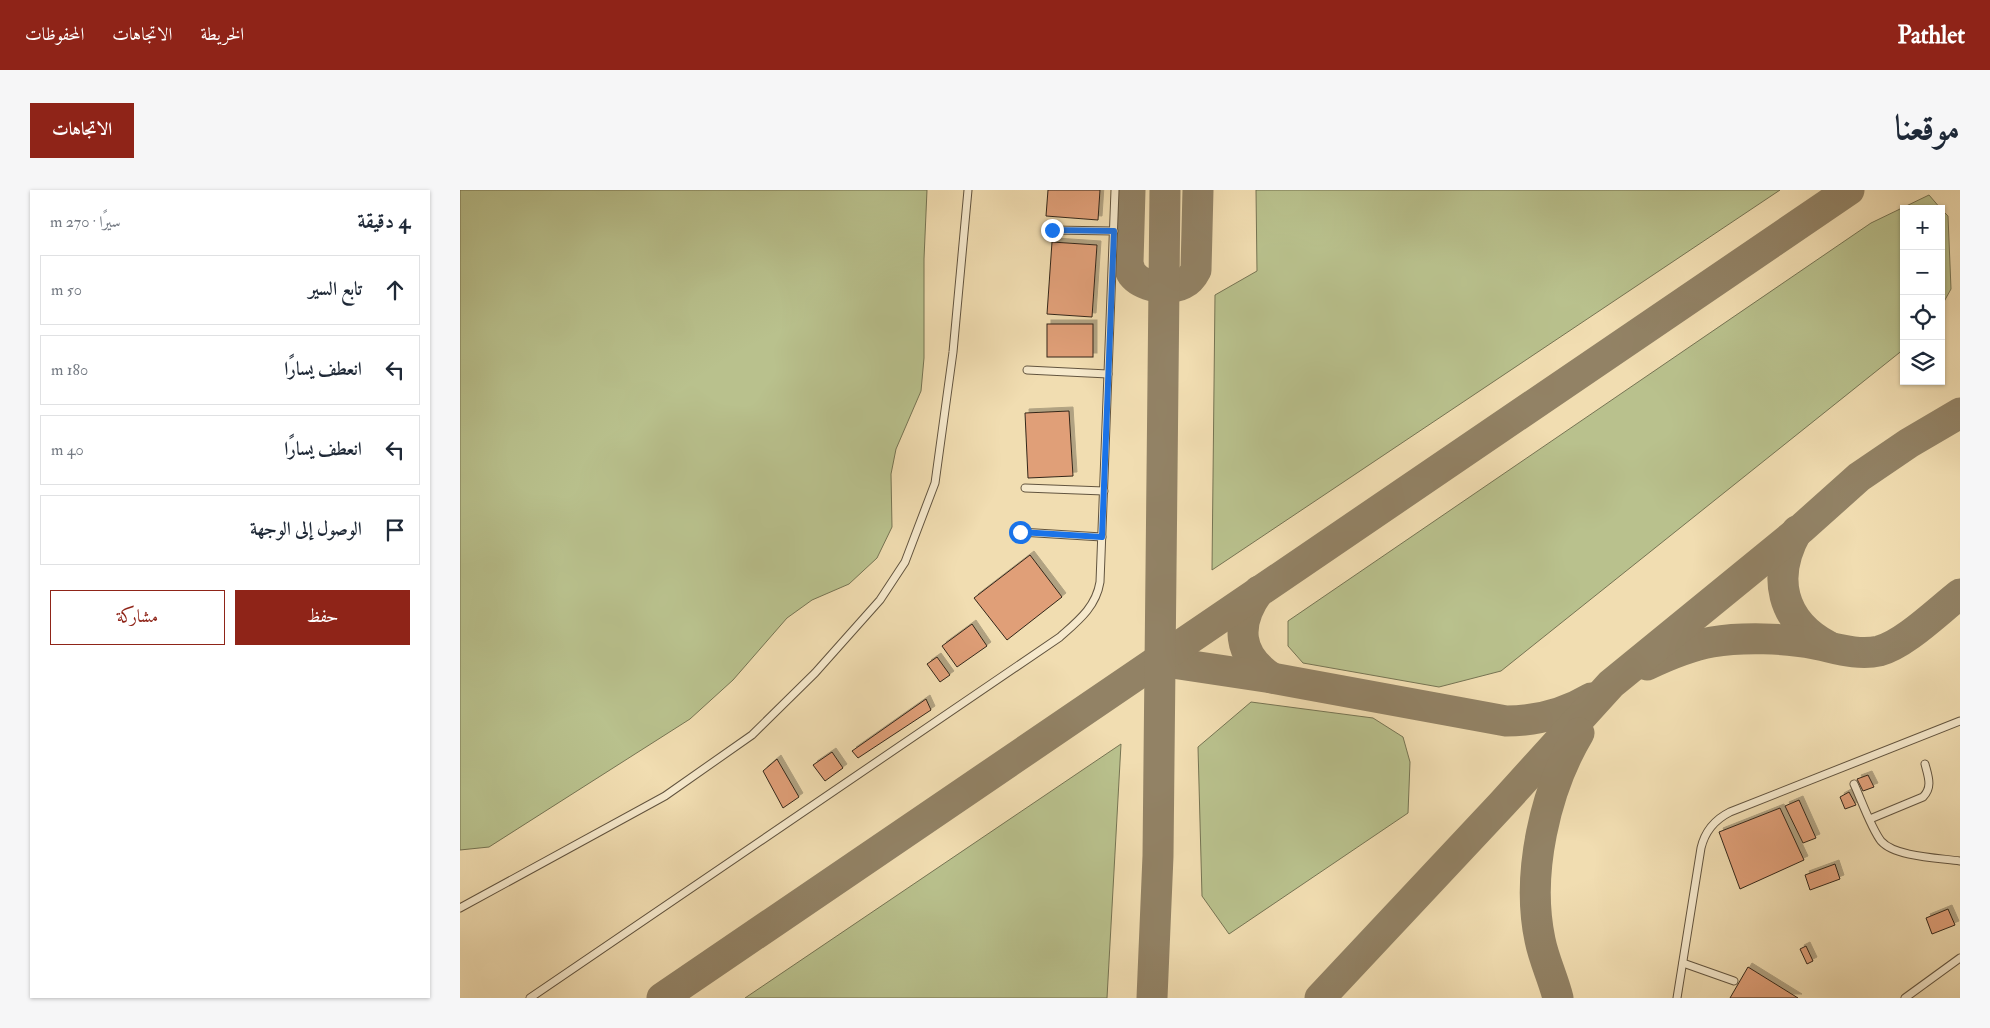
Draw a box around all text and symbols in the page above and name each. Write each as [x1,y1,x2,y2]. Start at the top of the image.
text: Pathlet [1897,20,1965,51]
text: المحفوظات [25,23,84,46]
text: الاتجاهات [112,23,172,46]
text: الخريطة [200,23,244,46]
button: الاتجاهات [30,103,134,158]
text: موقعنا [1895,106,1960,150]
map controls [1900,205,1945,385]
button: + [1900,205,1945,250]
text: 4 دقيقة [358,208,410,235]
text: سيرًا · 270 m [50,212,121,232]
route end [1041,219,1064,242]
button: − [1900,250,1945,295]
icon: ahead [381,276,409,304]
text: تابع السير [308,277,362,301]
text: 50 m [51,280,82,300]
button: locate [1900,295,1945,340]
button: layers [1900,340,1945,385]
icon: left [381,356,409,384]
text: انعطف يسارًا [284,357,362,381]
text: 180 m [51,360,88,380]
icon: left [381,436,409,464]
text: انعطف يسارًا [284,437,362,461]
text: 40 m [51,440,84,460]
icon: arrive [381,516,409,544]
text: الوصول إلى الوجهة [250,517,362,541]
route start [1009,521,1032,544]
button: مشاركة [50,590,225,645]
button: حفظ [235,590,410,645]

